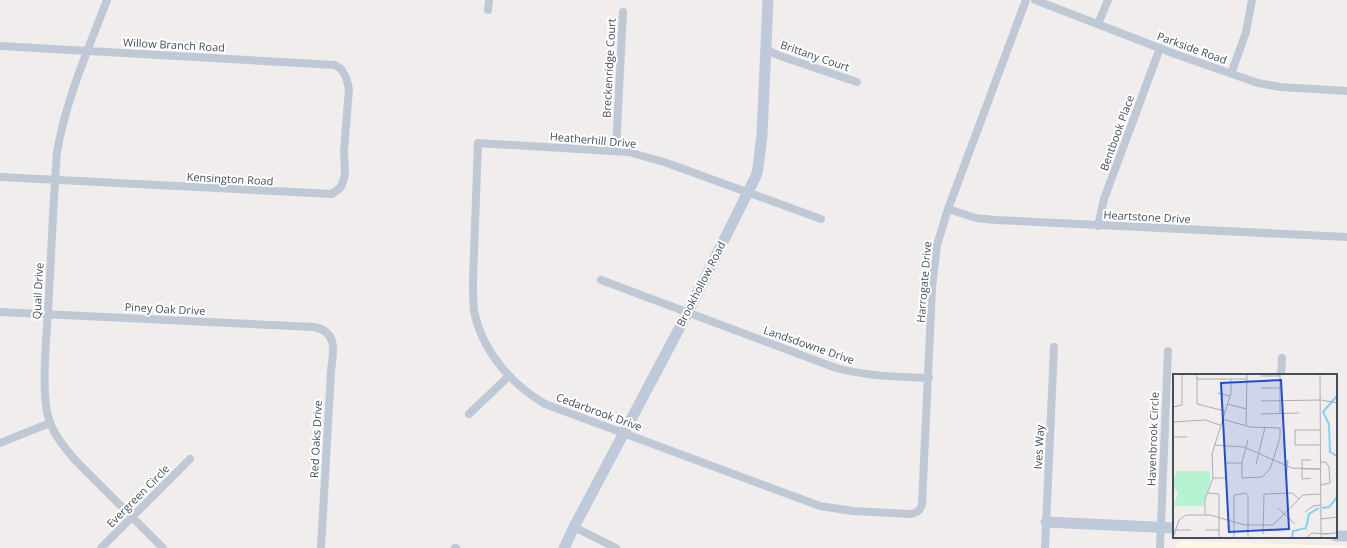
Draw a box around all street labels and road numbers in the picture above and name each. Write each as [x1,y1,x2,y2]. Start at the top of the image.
street label: Breckenridge Court [598,18,619,118]
street label: Parkside Road [1155,28,1229,67]
street label: Willow Branch Road [123,34,225,55]
street label: Brittany Court [779,37,852,74]
street label: Bentbook Place [1096,93,1137,173]
street label: Heatherhill Drive [549,128,637,151]
street label: Kensington Road [186,169,274,188]
street label: Heartstone Drive [1103,207,1191,226]
street label: Brookhollow Road [673,239,729,329]
street label: Harrogate Drive [912,241,935,323]
street label: Quail Drive [29,262,46,320]
street label: Piney Oak Drive [124,299,206,318]
street label: Landsdowne Drive [762,322,857,367]
street label: Cedarbrook Drive [554,389,644,434]
street label: Havenbrook Circle [1143,392,1162,486]
street label: Red Oaks Drive [306,400,325,478]
street label: Ives Way [1030,424,1047,470]
street label: Evergreen Circle [103,461,172,530]

